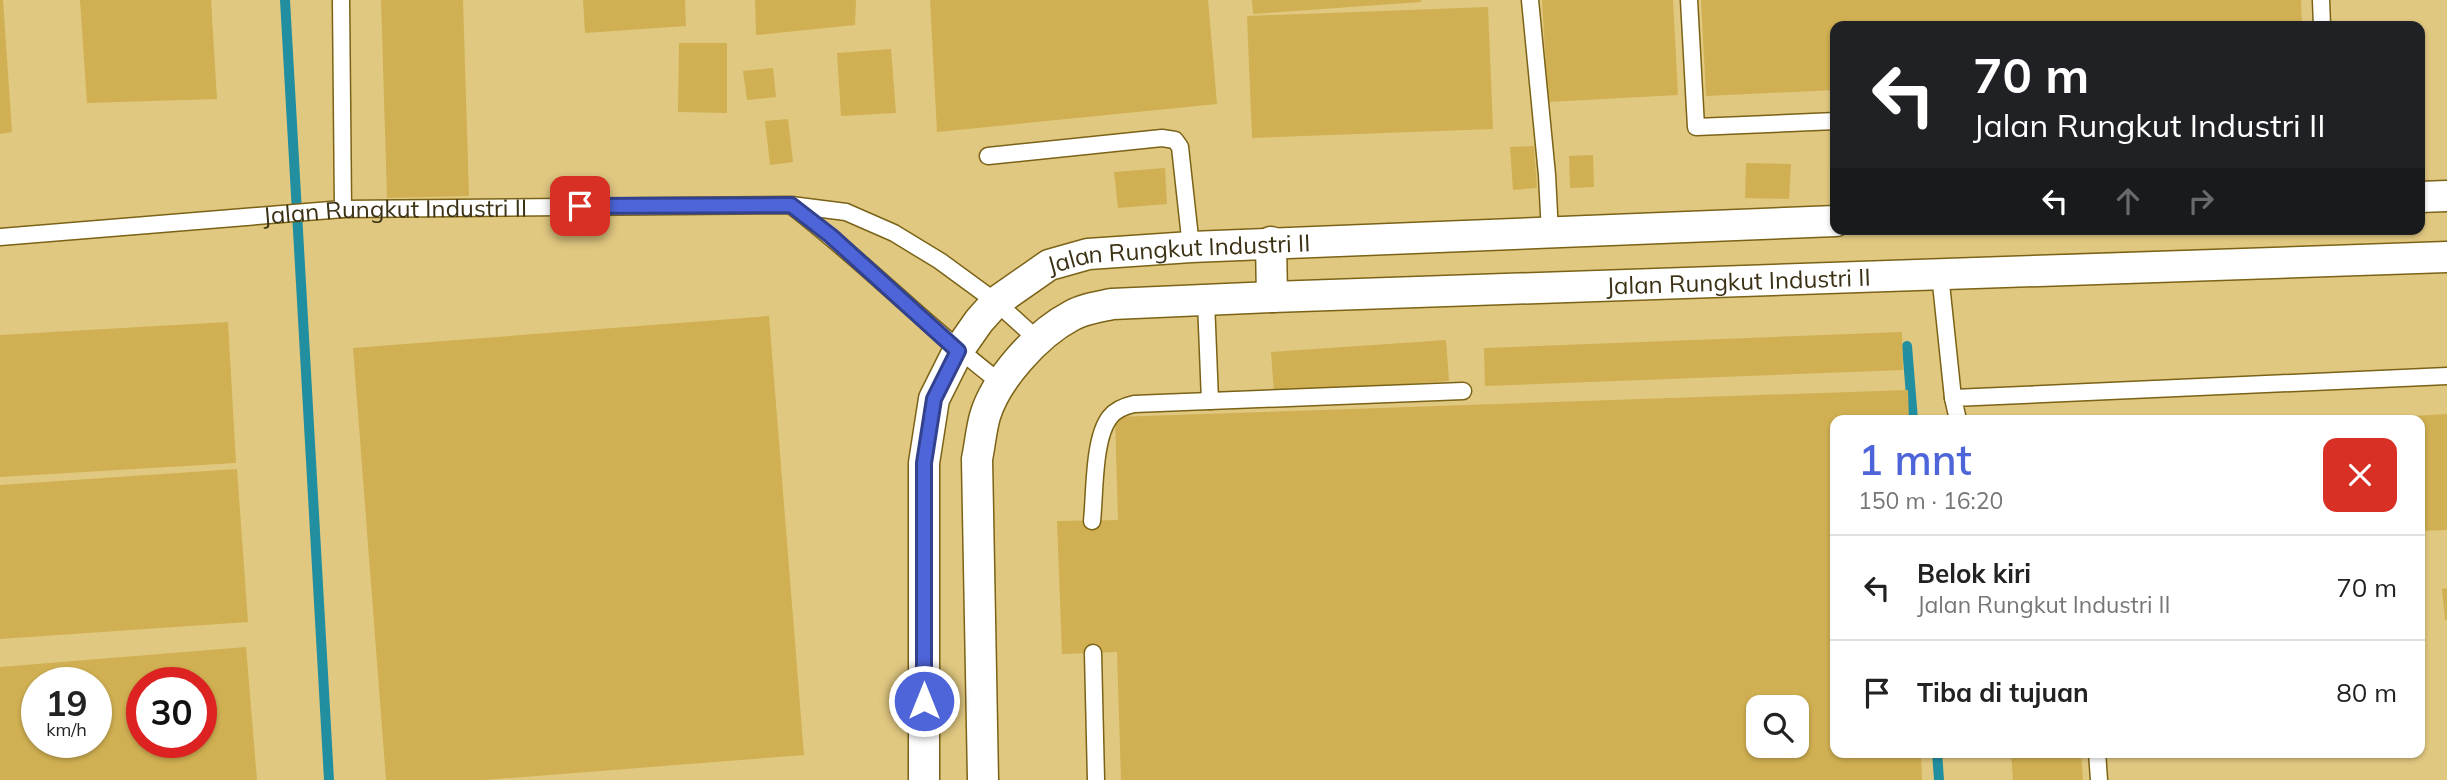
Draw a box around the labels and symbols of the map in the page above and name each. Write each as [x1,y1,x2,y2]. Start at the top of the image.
pin [550,176,610,236]
street label: Jalan Rungkut Industri II [262,192,527,230]
street label: Jalan Rungkut Industri II [1043,227,1311,280]
street label: Jalan Rungkut Industri II [1606,262,1871,301]
position arrow [887,664,961,738]
speed limit sign: 30 [126,667,217,758]

